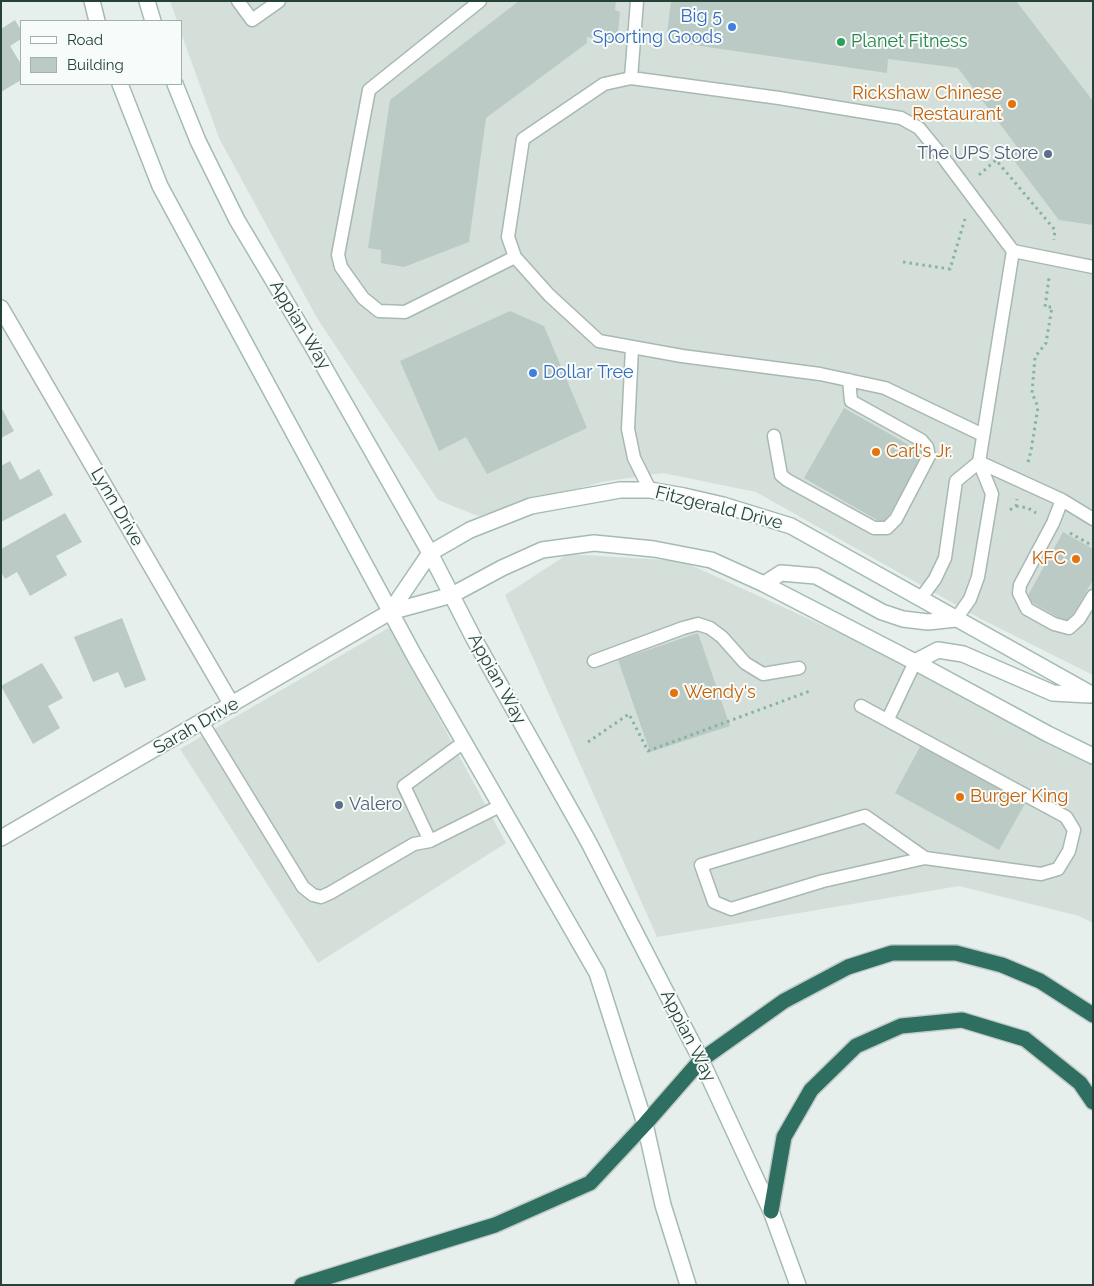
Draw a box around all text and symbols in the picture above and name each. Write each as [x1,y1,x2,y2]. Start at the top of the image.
place label: Big 5 Sporting Goods [593,6,722,48]
legend [20,20,182,85]
marker: Big 5 Sporting Goods [726,21,738,33]
text: Road [67,31,103,49]
place label: Planet Fitness [851,31,968,53]
marker: Planet Fitness [835,36,847,48]
text: Building [67,56,124,74]
place label: Rickshaw Chinese Restaurant [852,83,1002,126]
marker: Rickshaw Chinese Restaurant [1006,98,1018,110]
place label: The UPS Store [917,143,1038,165]
marker: The UPS Store [1042,148,1054,160]
street label: Appian Way [265,276,335,374]
place label: Dollar Tree [543,362,634,384]
marker: Dollar Tree [527,367,539,379]
place label: Carl's Jr. [886,441,952,463]
marker: Carl's Jr. [870,446,882,458]
street label: Lynn Drive [86,464,148,550]
street label: Fitzgerald Drive [653,482,785,534]
place label: KFC [1032,548,1066,570]
marker: KFC [1070,553,1082,565]
street label: Appian Way [463,630,531,728]
place label: Wendy's [684,682,756,704]
marker: Wendy's [668,687,680,699]
street label: Sarah Drive [150,693,242,759]
place label: Burger King [970,786,1068,808]
marker: Burger King [954,791,966,803]
place label: Valero [349,794,402,816]
marker: Valero [333,799,345,811]
street label: Appian Way [656,986,720,1086]

